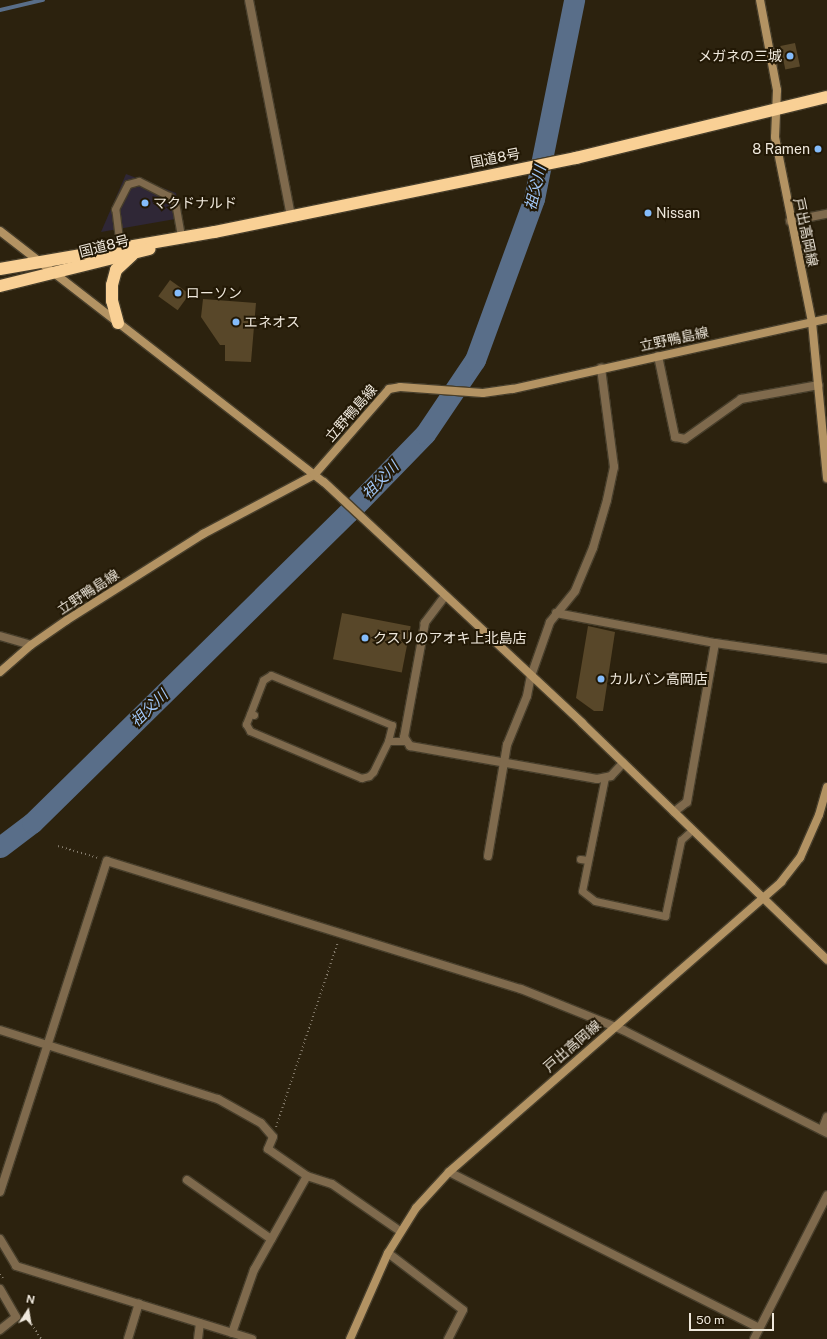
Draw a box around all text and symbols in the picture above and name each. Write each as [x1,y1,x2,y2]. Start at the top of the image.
place label: メガネの三城 [698,48,782,64]
marker: メガネの三城 [785,51,795,61]
place label: 8 Ramen [752,141,810,157]
marker: 8 Ramen [813,144,823,154]
street label: 国道8号 [468,145,522,171]
water label: 祖父川 [521,164,549,212]
place label: マクドナルド [153,195,237,211]
street label: 戸出高岡線 [791,196,821,268]
marker: マクドナルド [140,198,150,208]
place label: Nissan [656,205,700,221]
marker: Nissan [643,208,653,218]
street label: 国道8号 [77,232,131,260]
place label: ローソン [186,285,242,301]
marker: ローソン [173,288,183,298]
place label: エネオス [244,314,300,330]
marker: エネオス [231,317,241,327]
street label: 立野鴨島線 [638,324,710,354]
street label: 立野鴨島線 [322,381,380,445]
water label: 祖父川 [358,458,402,502]
street label: 立野鴨島線 [54,566,122,618]
place label: クスリのアオキ上北島店 [373,630,527,646]
marker: クスリのアオキ上北島店 [360,633,370,643]
place label: カルバン高岡店 [609,671,707,687]
marker: カルバン高岡店 [596,674,606,684]
water label: 祖父川 [127,686,171,730]
street label: 戸出高岡線 [540,1017,604,1075]
north arrow [8,1291,48,1331]
text: N [25,1292,36,1306]
scale bar [691,1305,776,1331]
text: 50 m [696,1313,724,1327]

